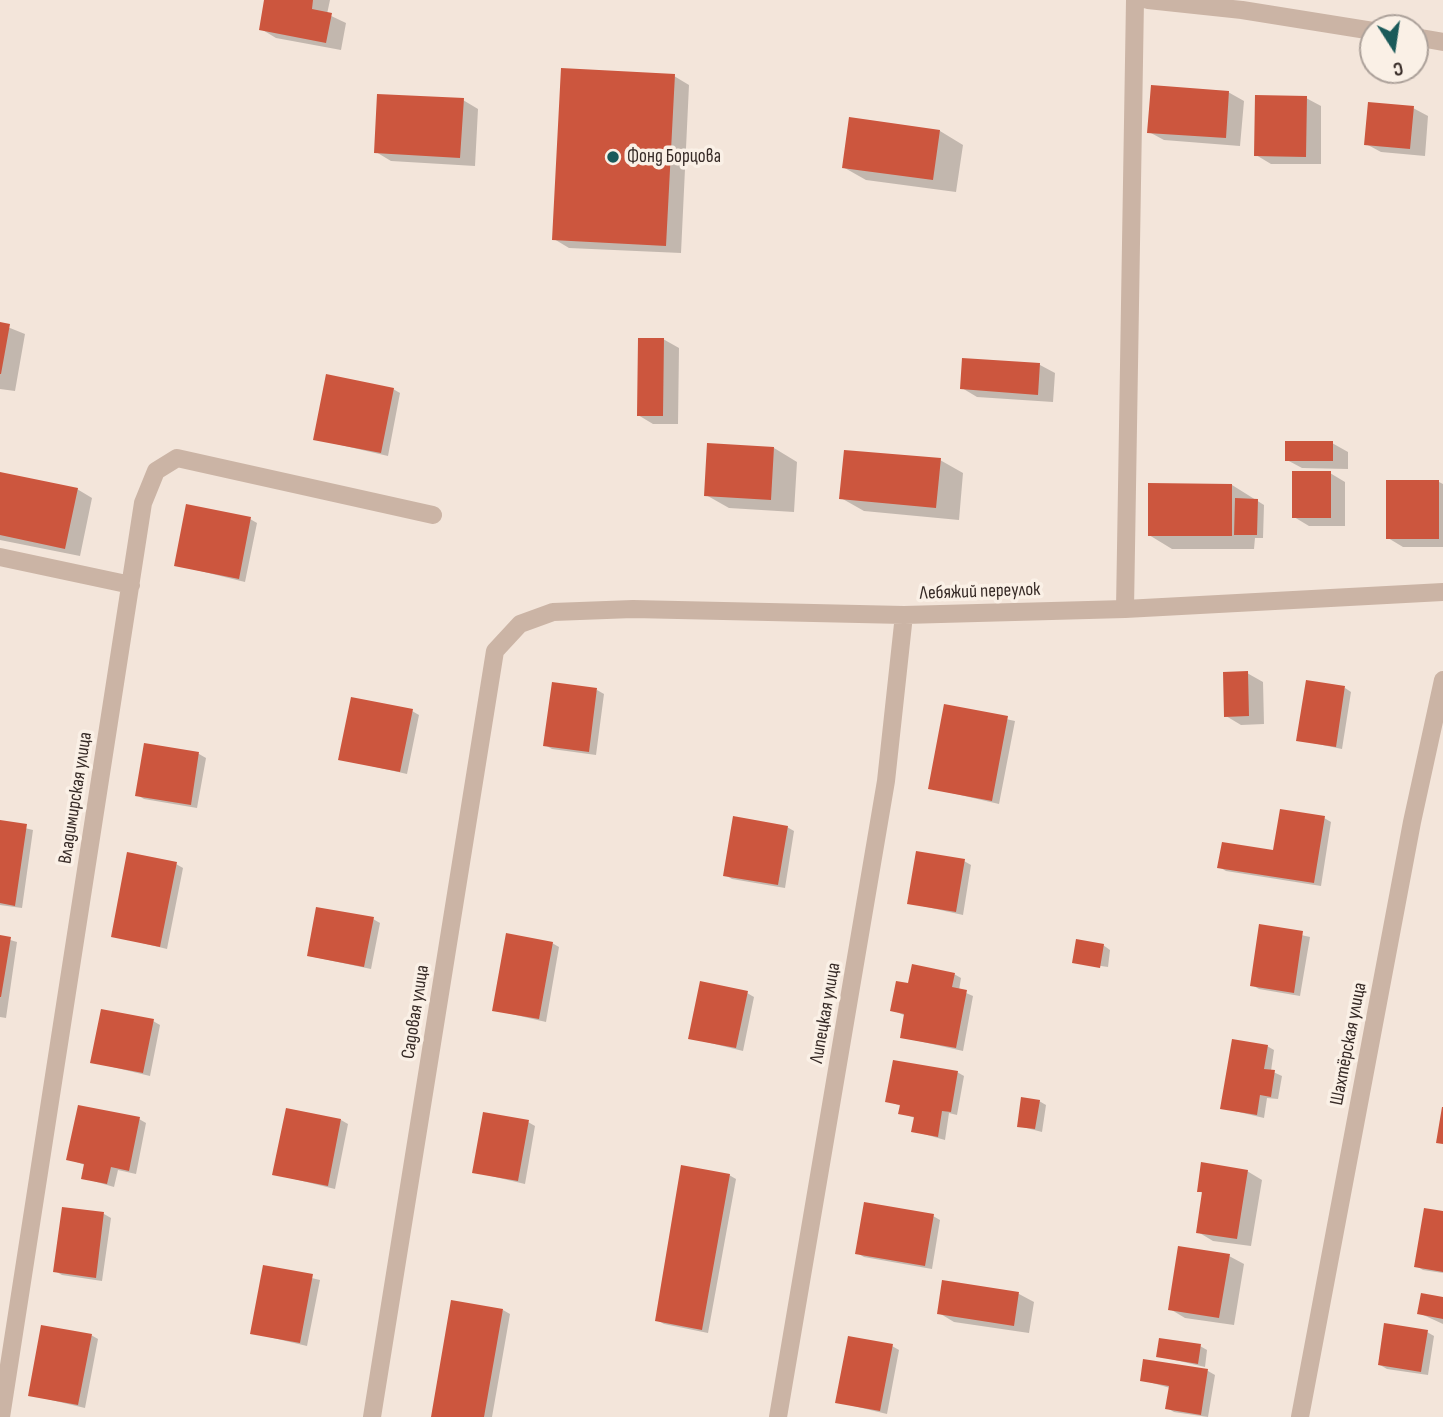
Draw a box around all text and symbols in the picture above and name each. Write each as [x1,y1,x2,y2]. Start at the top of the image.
north arrow [1359,14,1429,84]
text: С [1391,56,1405,80]
place label: Фонд Борцова [627,146,721,168]
marker: Фонд Борцова [605,149,621,165]
street label: Лебяжий переулок [919,579,1041,605]
street label: Владимирская улица [54,730,98,866]
street label: Липецкая улица [806,961,846,1065]
street label: Садовая улица [397,963,435,1061]
street label: Шахтёрская улица [1326,981,1372,1107]

